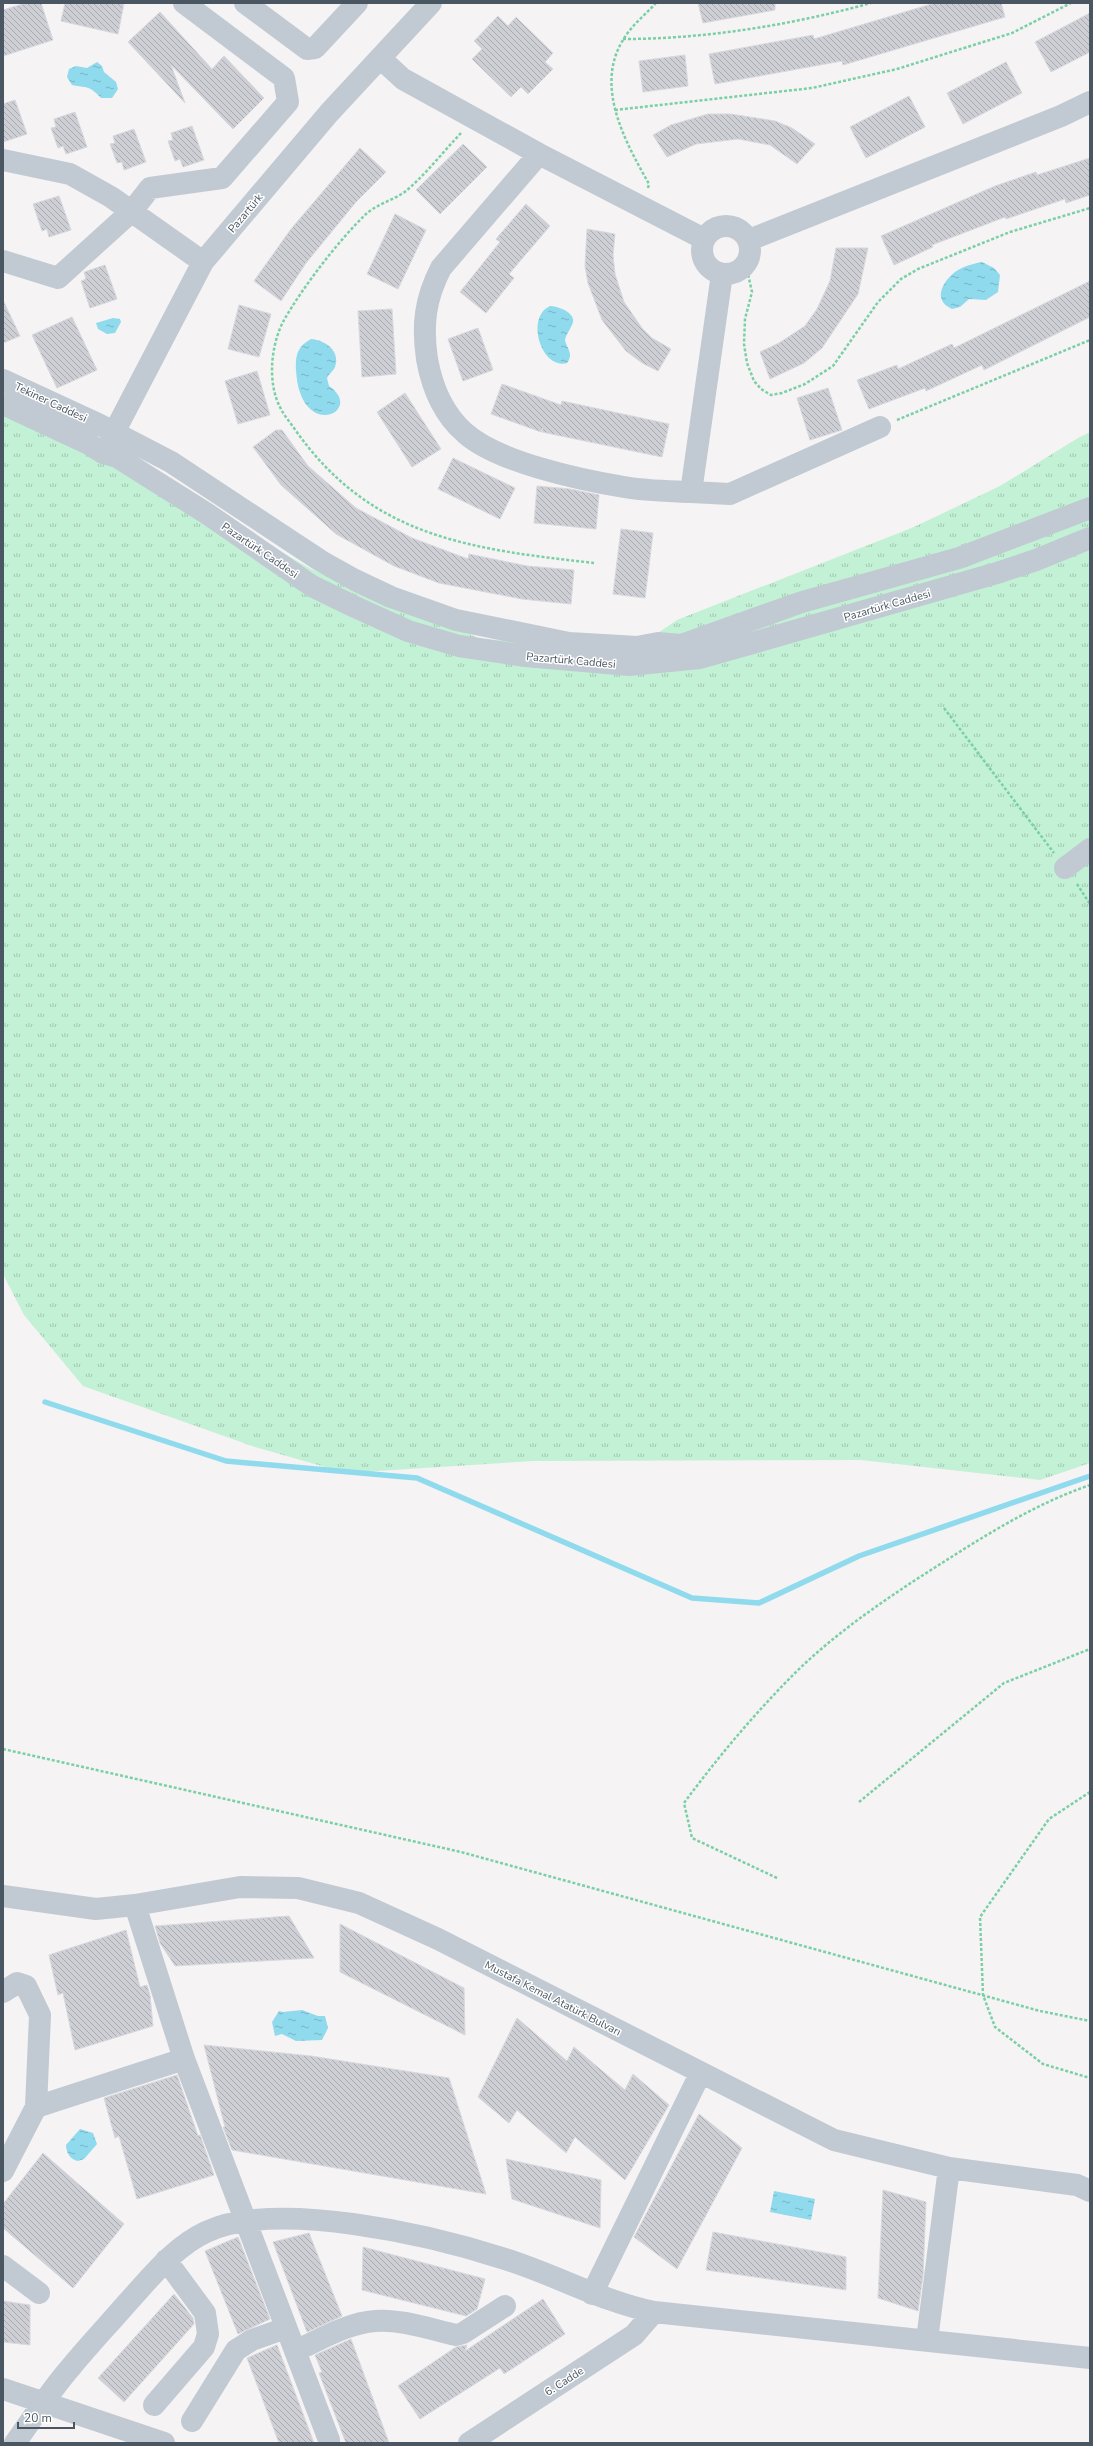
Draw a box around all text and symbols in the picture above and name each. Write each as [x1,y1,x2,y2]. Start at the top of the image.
street label: Pazartürk [225,190,267,236]
street label: Tekiner Caddesi [12,379,89,426]
street label: Pazartürk Caddesi [218,519,301,582]
street label: Pazartürk Caddesi [842,586,932,625]
street label: Pazartürk Caddesi [526,649,616,672]
street label: Mustafa Kemal Atatürk Bulvarı [482,1957,624,2039]
street label: 6. Cadde [542,2363,587,2400]
scale bar [18,2404,74,2430]
text: 20 m [24,2410,52,2426]

